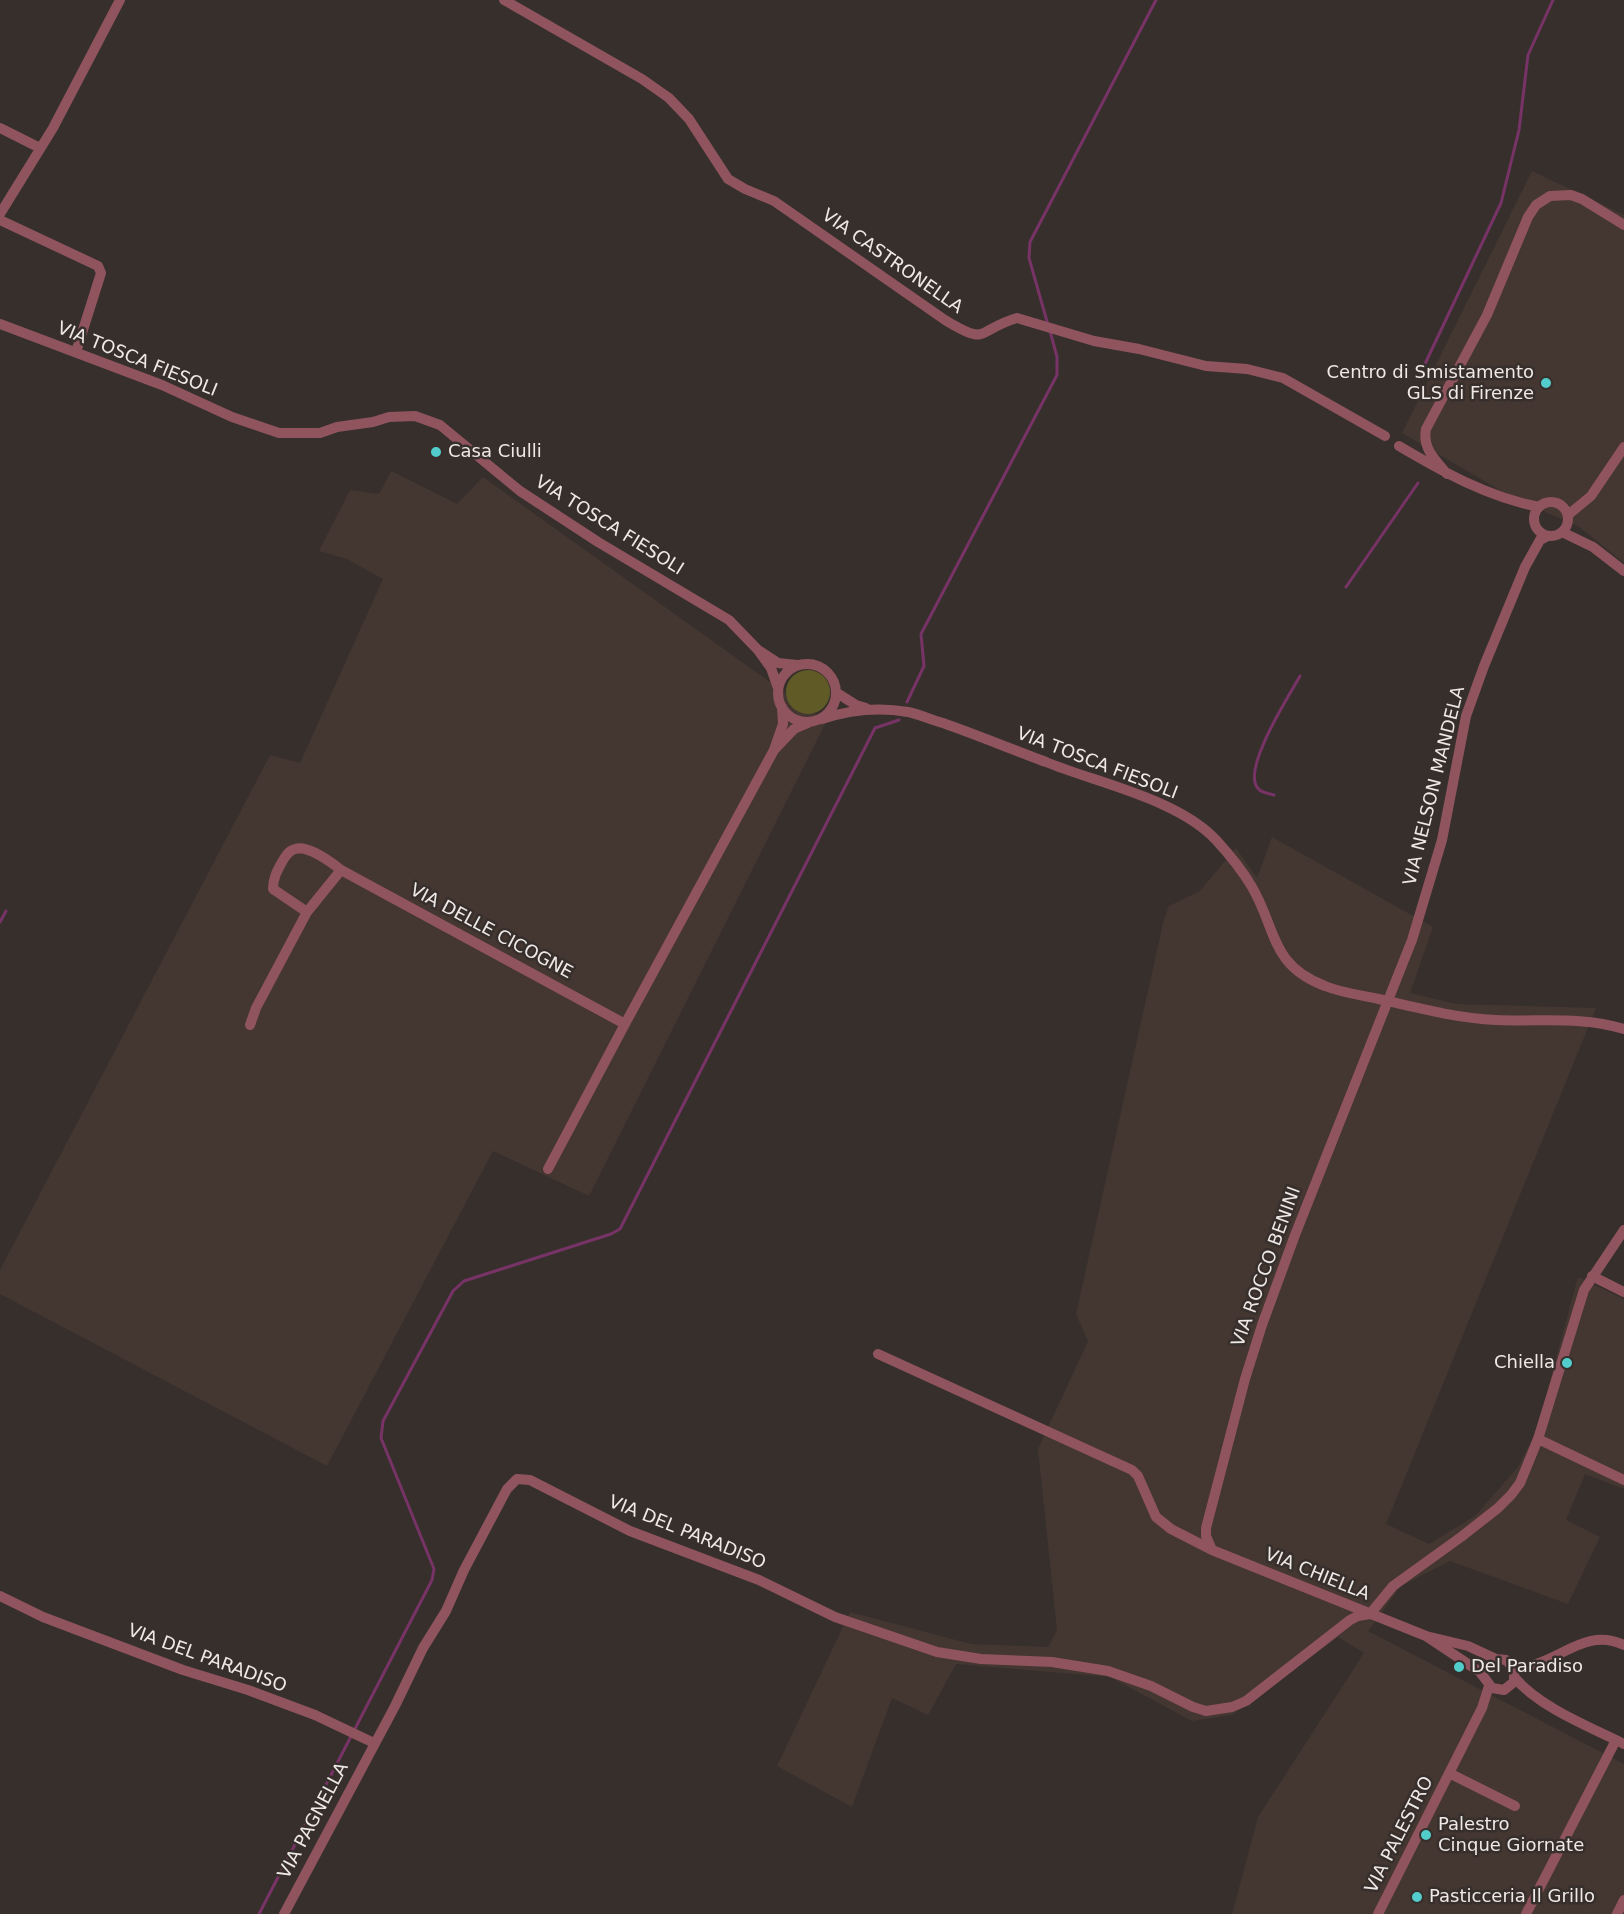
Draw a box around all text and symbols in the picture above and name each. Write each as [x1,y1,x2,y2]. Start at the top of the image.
street label: VIA CASTRONELLA [817,205,967,319]
street label: VIA TOSCA FIESOLI [54,318,220,402]
place label: Centro di Smistamento GLS di Firenze [1326,362,1534,404]
marker: Centro di Smistamento GLS di Firenze [1539,376,1553,390]
place label: Casa Ciulli [448,441,542,463]
marker: Casa Ciulli [429,445,443,459]
street label: VIA TOSCA FIESOLI [531,472,687,580]
street label: VIA NELSON MANDELA [1400,684,1470,888]
street label: VIA TOSCA FIESOLI [1013,723,1181,805]
street label: VIA DELLE CICOGNE [406,880,576,984]
street label: VIA ROCCO BENINI [1228,1184,1306,1350]
place label: Chiella [1494,1352,1555,1374]
marker: Chiella [1560,1356,1574,1370]
street label: VIA DEL PARADISO [605,1492,769,1574]
street label: VIA CHIELLA [1261,1544,1373,1606]
street label: VIA DEL PARADISO [125,1620,289,1698]
place label: Del Paradiso [1471,1656,1583,1678]
marker: Del Paradiso [1452,1660,1466,1674]
street label: VIA PAGNELLA [274,1759,354,1883]
street label: VIA PALESTRO [1361,1773,1439,1897]
place label: Palestro Cinque Giornate [1438,1814,1584,1856]
marker: Palestro Cinque Giornate [1419,1828,1433,1842]
place label: Pasticceria Il Grillo [1429,1886,1595,1908]
marker: Pasticceria Il Grillo [1410,1890,1424,1904]

